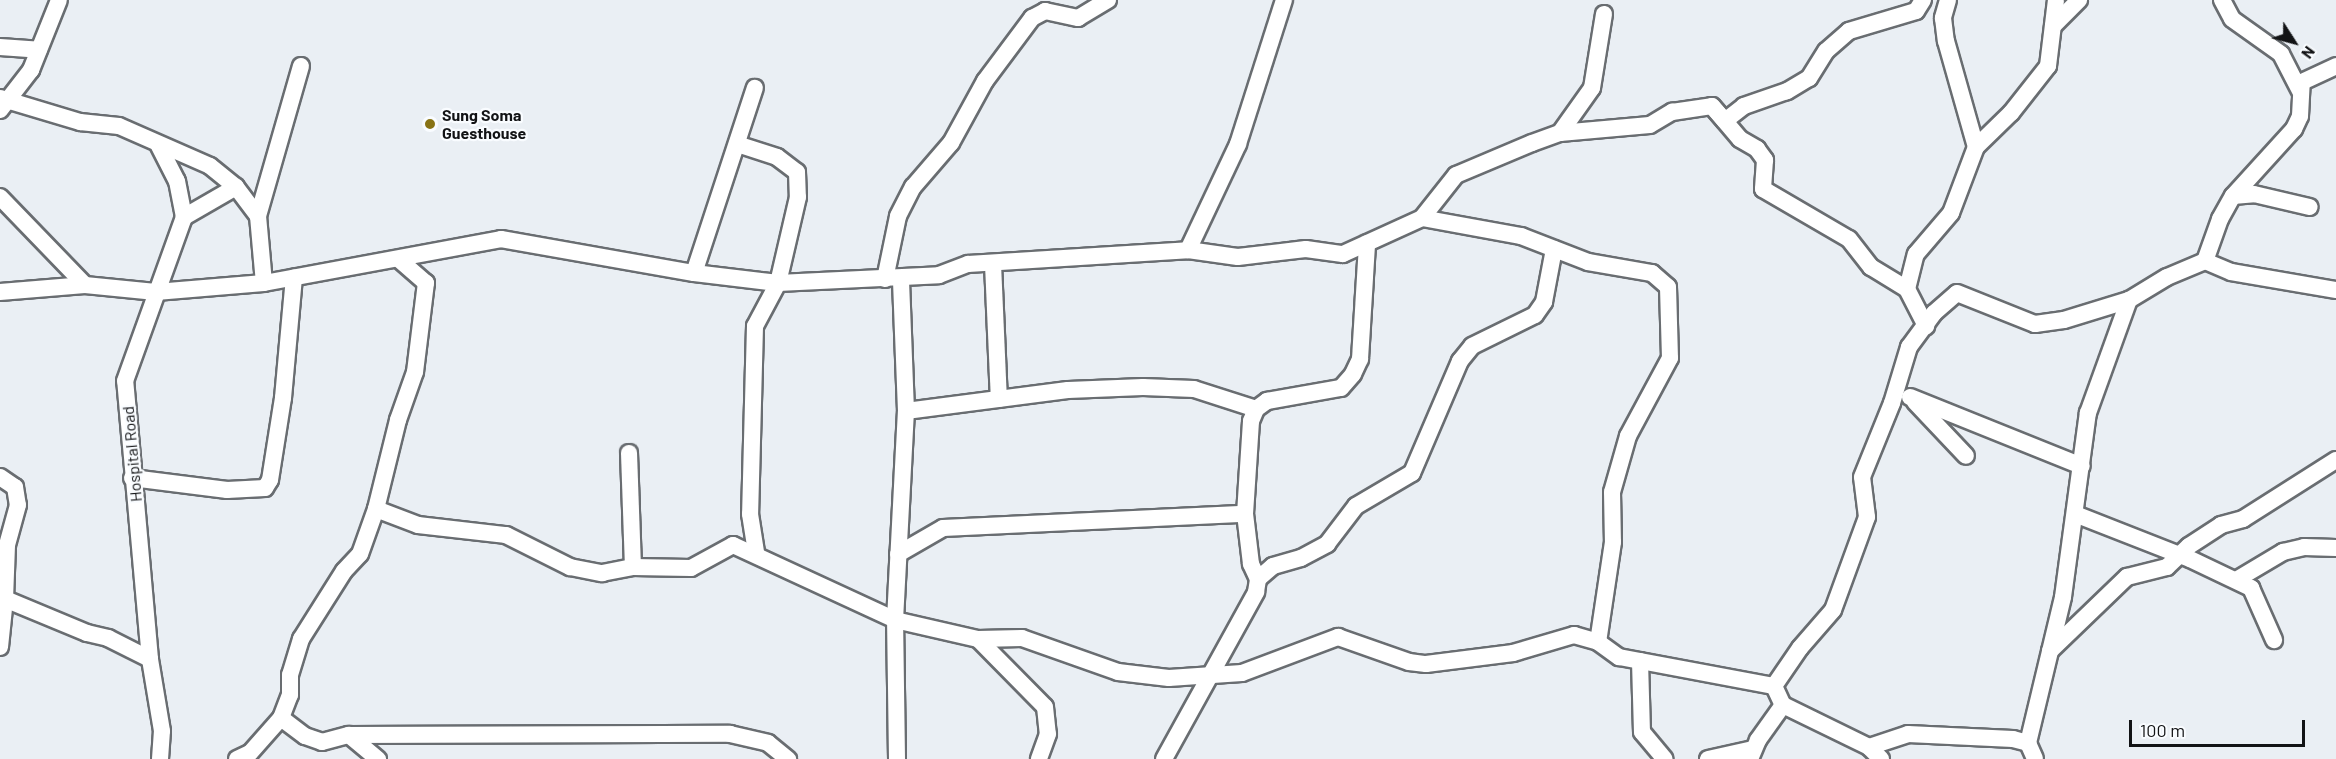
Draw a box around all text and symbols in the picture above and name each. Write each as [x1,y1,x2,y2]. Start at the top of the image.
north arrow [2264,12,2324,72]
text: N [2298,43,2320,63]
place label: Sung Soma Guesthouse [442,105,526,143]
marker: Sung Soma Guesthouse [423,117,437,131]
street label: Hospital Road [118,405,146,503]
scale bar [2132,708,2308,746]
text: 100 m [2140,719,2185,741]

